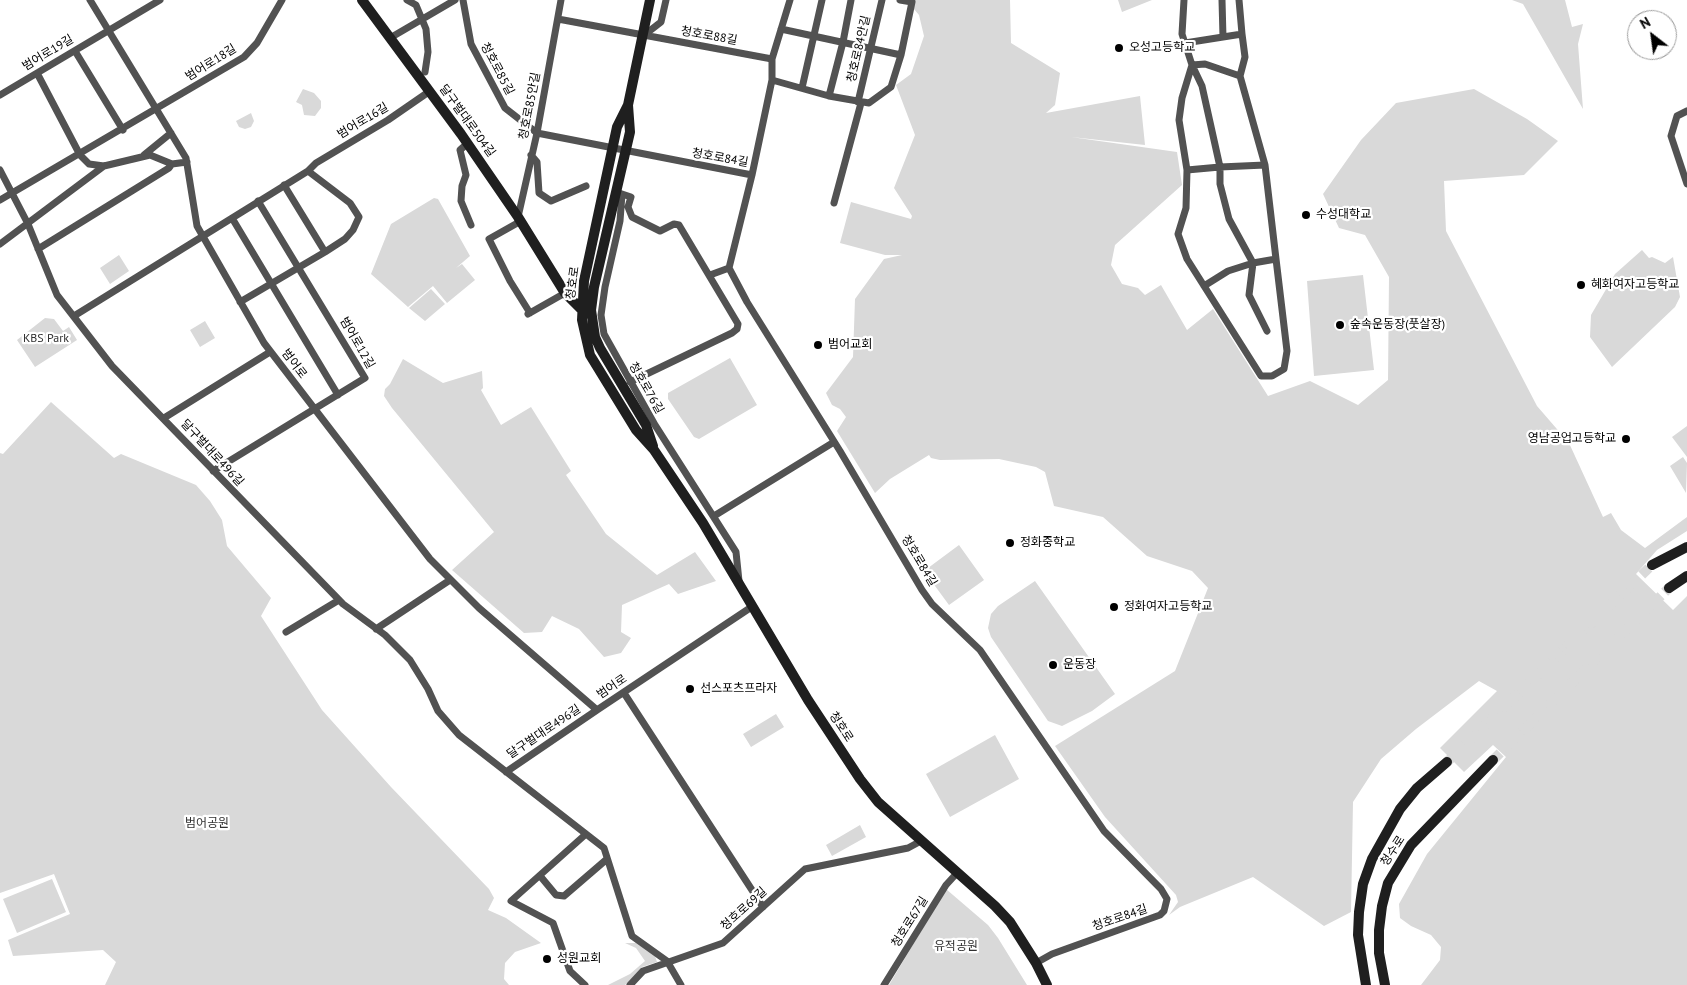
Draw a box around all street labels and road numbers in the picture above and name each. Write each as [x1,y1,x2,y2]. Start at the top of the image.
street label: 청호로84안길 [844,14,874,84]
street label: 청호로88길 [680,24,738,48]
street label: 범어로19길 [20,32,76,74]
street label: 청호로85길 [477,40,517,98]
street label: 범어로18길 [183,42,239,84]
street label: 청호로85안길 [516,71,544,141]
street label: 달구벌대로504길 [436,82,498,160]
street label: 범어로16길 [335,100,391,142]
street label: 청호로84길 [691,146,749,170]
street label: 청호로 [564,266,582,300]
street label: 범어로12길 [336,315,378,371]
street label: 범어로 [278,346,310,382]
street label: 청호로76길 [625,360,667,416]
street label: 달구벌대로496길 [177,417,247,489]
street label: 청호로84길 [898,533,940,589]
street label: 범어로 [594,672,630,702]
street label: 달구벌대로496길 [504,702,584,762]
street label: 청호로 [826,709,856,745]
street label: 청수로 [1378,833,1408,869]
street label: 청호로69길 [718,884,770,934]
street label: 청호로67길 [889,894,931,950]
street label: 청호로84길 [1091,902,1149,934]

